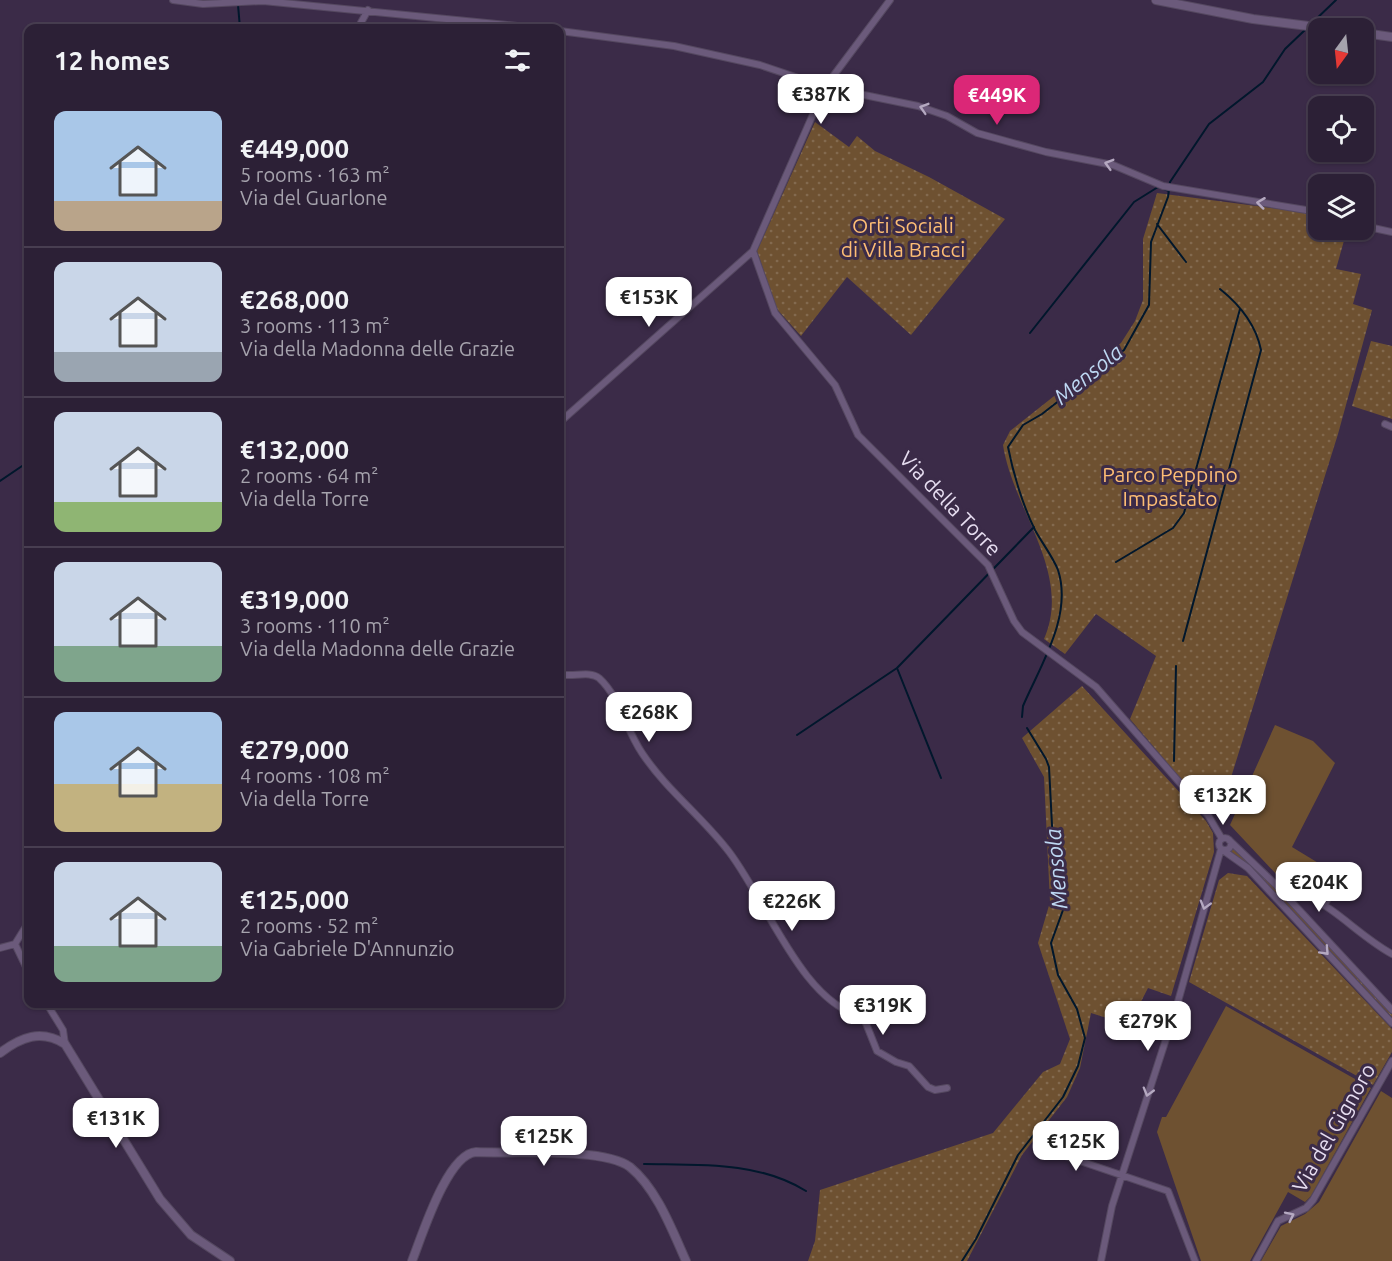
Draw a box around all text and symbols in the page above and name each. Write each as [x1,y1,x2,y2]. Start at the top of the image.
north arrow [1308,18,1374,84]
map controls [1308,18,1374,240]
icon: filters [501,44,534,77]
text: 12 homes [54,46,170,75]
pin: €387K [779,74,863,125]
pin: €449K [955,75,1039,126]
text: €387K [792,82,850,105]
text: €449K [968,83,1026,106]
button: locate [1308,96,1374,162]
one-way arrow [919,103,930,115]
text: €449,000 [240,134,349,163]
icon: home [102,135,174,207]
one-way arrow [1104,159,1115,171]
text: 5 rooms · 163 m² [240,163,390,186]
button: layers [1308,174,1374,240]
text: Via del Guarlone [240,186,388,209]
one-way arrow [1256,197,1265,210]
park label: Orti Sociali di Villa Bracci [841,213,965,261]
pin: €153K [607,277,691,328]
text: €268,000 [240,285,349,314]
text: €153K [620,285,678,308]
icon: home [102,286,174,358]
text: 3 rooms · 113 m² [240,314,390,337]
text: Via della Madonna delle Grazie [240,337,515,360]
water label: Mensola [1048,338,1127,409]
text: €132,000 [240,435,349,464]
icon: home [102,436,174,508]
street label: Via della Torre [895,446,1006,560]
park label: Parco Peppino Impastato [1102,462,1238,510]
text: 2 rooms · 64 m² [240,464,378,487]
text: Via della Torre [240,487,369,510]
text: €319,000 [240,585,349,614]
icon: home [102,586,174,658]
text: 3 rooms · 110 m² [240,614,390,637]
text: Via della Madonna delle Grazie [240,637,515,660]
pin: €268K [607,692,691,743]
text: €268K [620,700,678,723]
text: €279,000 [240,735,349,764]
icon: home [102,736,174,808]
text: 4 rooms · 108 m² [240,764,390,787]
pin: €132K [1181,775,1265,826]
text: €132K [1194,783,1252,806]
text: Via della Torre [240,787,369,810]
water label: Mensola [1040,828,1071,910]
pin: €204K [1277,862,1361,913]
text: €204K [1290,870,1348,893]
pin: €226K [750,881,834,932]
text: €125,000 [240,885,349,914]
icon: home [102,886,174,958]
text: €226K [763,889,821,912]
one-way arrow [1200,899,1212,910]
text: 2 rooms · 52 m² [240,914,378,937]
text: Via Gabriele D'Annunzio [240,937,454,960]
one-way arrow [1318,944,1329,955]
pin: €319K [841,985,925,1036]
text: €319K [854,993,912,1016]
pin: €279K [1106,1001,1190,1052]
text: €279K [1119,1009,1177,1032]
street label: Via del Gignoro [1287,1059,1380,1196]
one-way arrow [1143,1086,1155,1097]
pin: €131K [74,1098,158,1149]
text: €131K [87,1106,145,1129]
pin: €125K [502,1116,586,1167]
pin: €125K [1034,1121,1118,1172]
text: €125K [515,1124,573,1147]
text: €125K [1047,1129,1105,1152]
one-way arrow [1283,1211,1294,1223]

